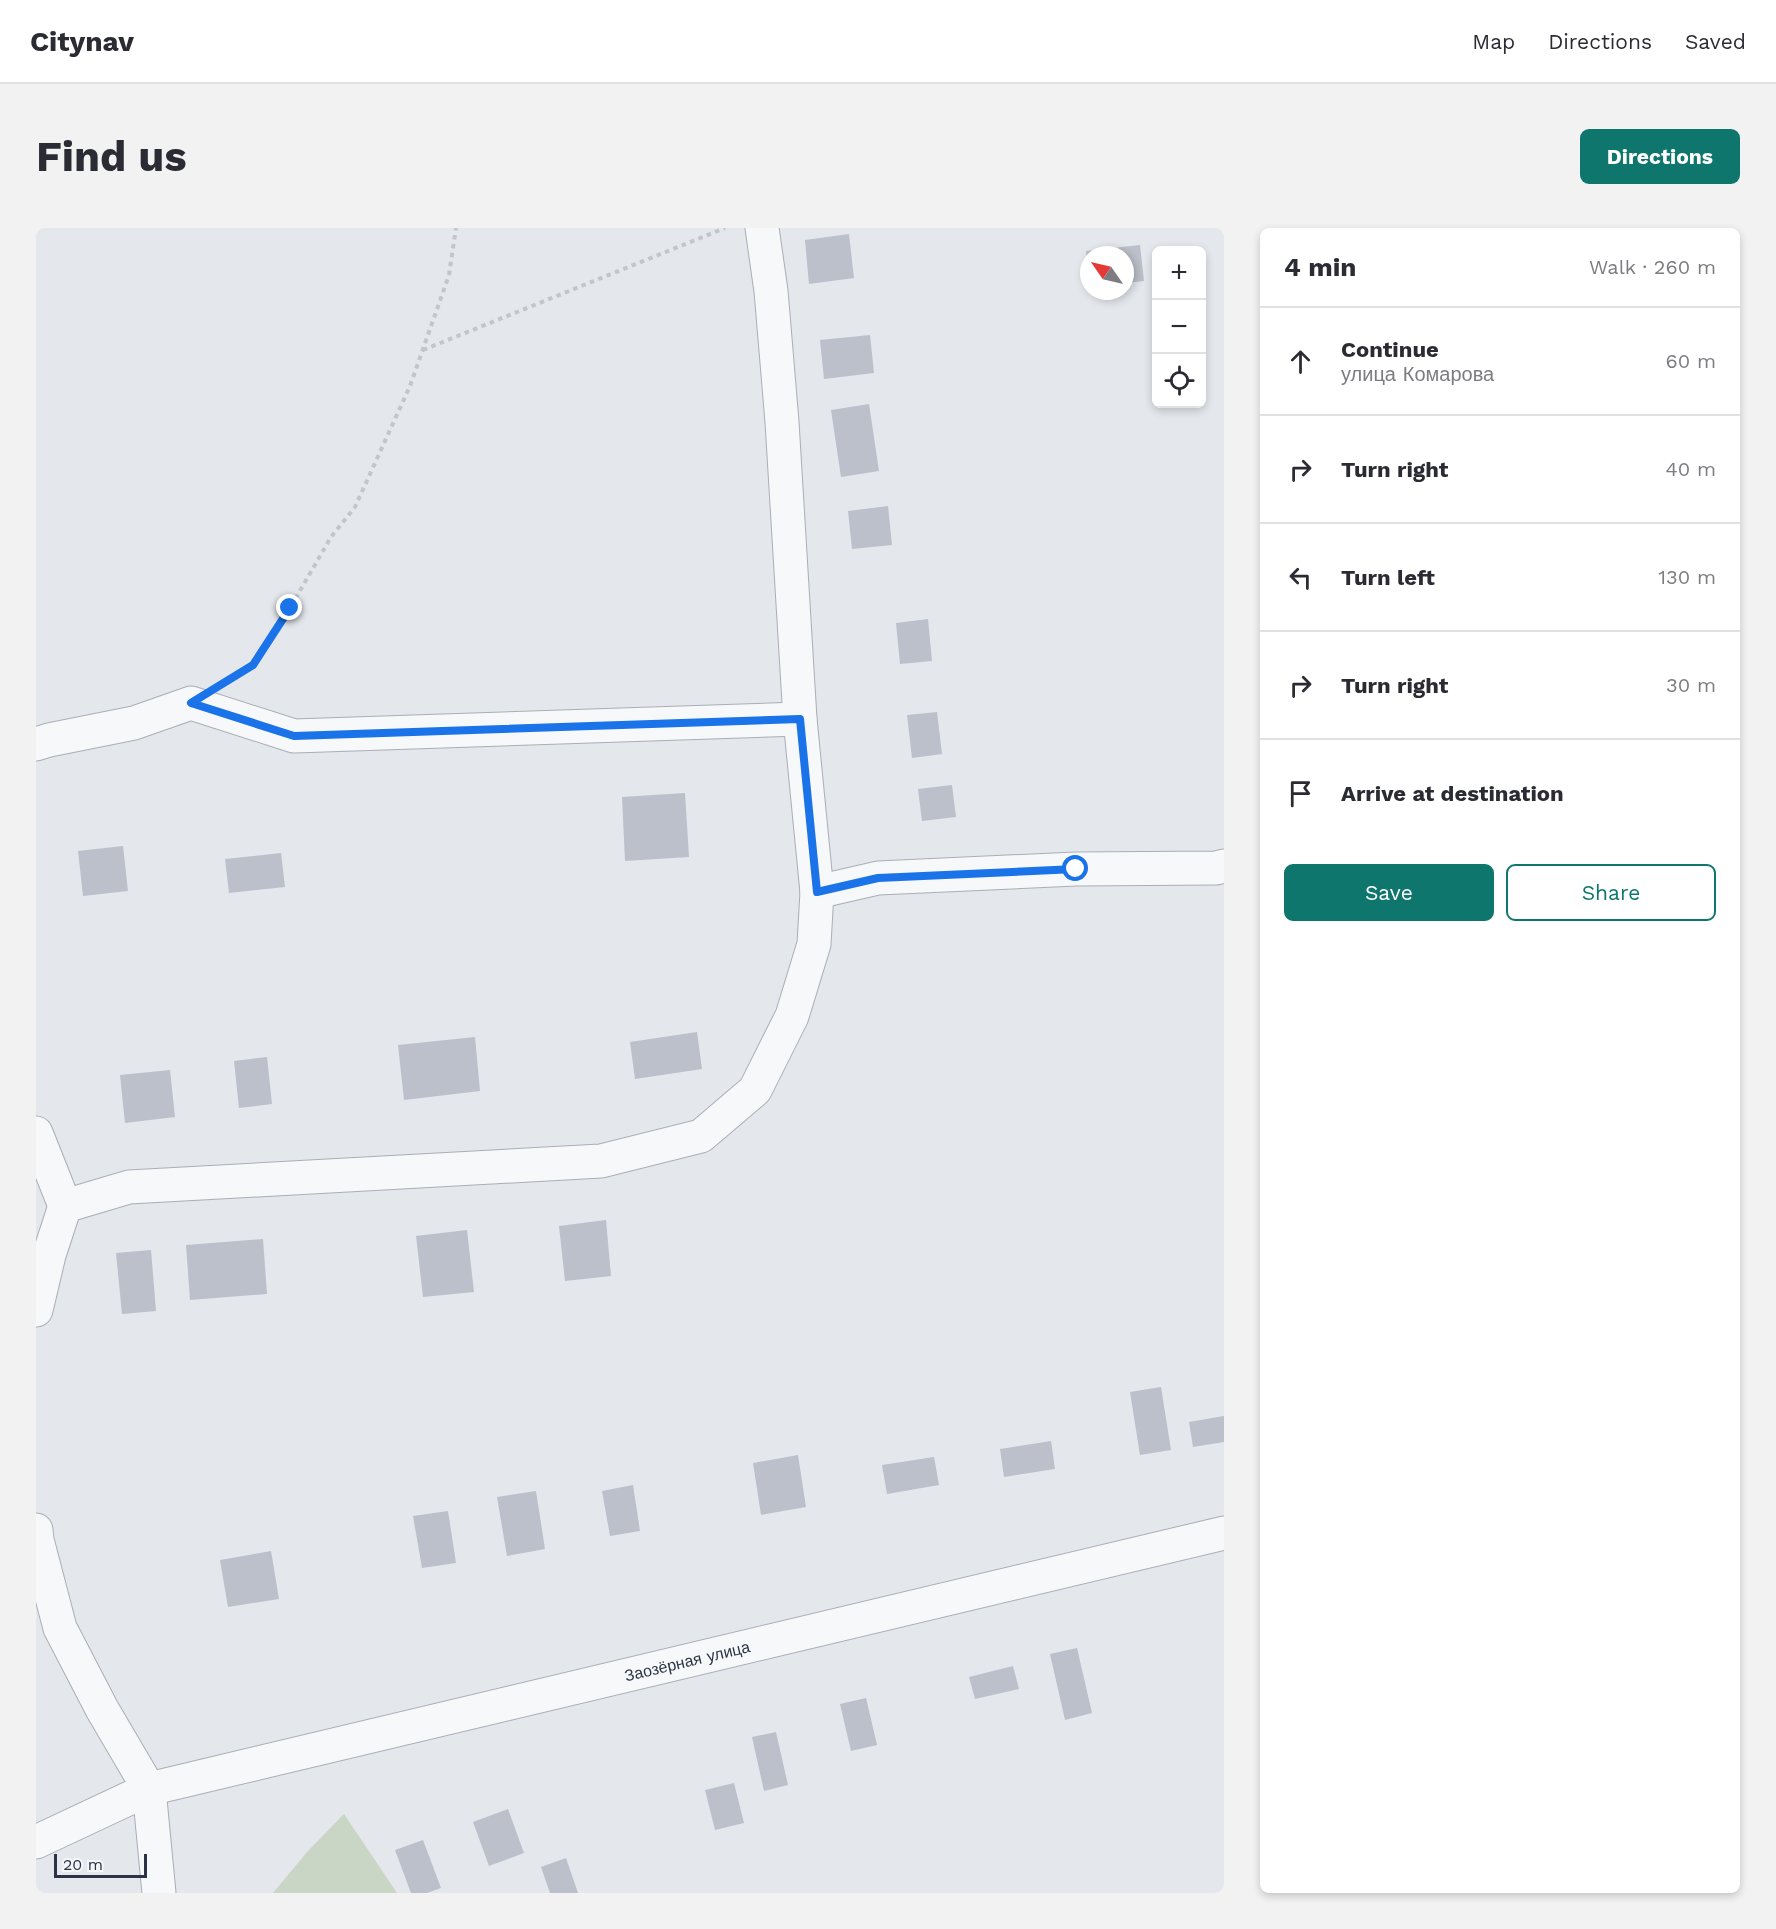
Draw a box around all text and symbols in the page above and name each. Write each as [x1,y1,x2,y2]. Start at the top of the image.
text: Citynav [30,25,134,58]
text: Map [1472,29,1515,54]
text: Directions [1548,29,1652,54]
text: Saved [1685,29,1746,54]
button: Directions [1580,129,1740,184]
text: Find us [36,132,187,181]
north arrow [1080,246,1134,300]
map controls [1152,246,1206,408]
button: + [1152,246,1206,300]
text: 4 min [1284,252,1356,282]
text: Walk · 260 m [1589,255,1716,279]
button: − [1152,300,1206,354]
text: Continue [1341,337,1439,362]
icon: ahead [1284,345,1317,378]
text: 60 m [1666,349,1716,373]
button: locate [1152,354,1206,408]
text: улица Комарова [1341,362,1494,386]
icon: right [1284,453,1317,486]
text: Turn right [1341,457,1448,482]
text: 40 m [1665,457,1716,481]
icon: left [1284,561,1317,594]
text: Turn left [1341,565,1435,590]
text: 130 m [1658,565,1716,589]
route end [276,594,302,620]
icon: right [1284,669,1317,702]
text: Turn right [1341,673,1448,698]
text: 30 m [1666,673,1716,697]
icon: arrive [1284,777,1317,810]
text: Arrive at destination [1341,781,1564,806]
route start [1062,855,1088,881]
button: Save [1284,864,1494,921]
button: Share [1506,864,1716,921]
street label: Заозёрная улица [623,1637,752,1685]
scale bar [54,1851,147,1878]
text: 20 m [63,1855,103,1874]

